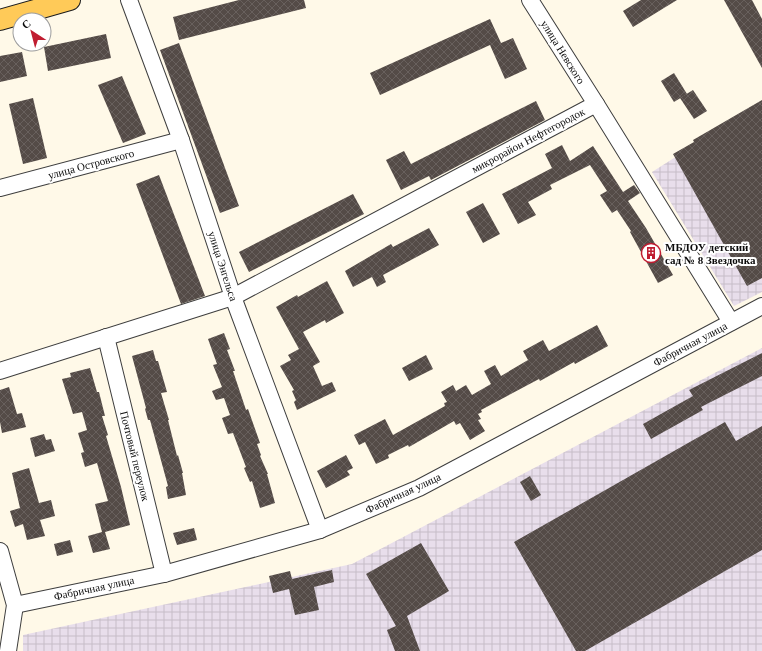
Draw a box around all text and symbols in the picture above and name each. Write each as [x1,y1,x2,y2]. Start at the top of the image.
north arrow [12,12,52,52]
text: С [19,17,33,31]
street label: улица Невского [539,18,588,86]
street label: микрорайон Нефтегородок [469,105,587,175]
street label: улица Островского [47,147,136,181]
street label: улица Энгельса [206,230,240,303]
place label: МБДОУ детский сад № 8 Звездочка [665,241,756,266]
building icon: МБДОУ детский сад № 8 Звездочка [640,242,662,264]
street label: Фабричная улица [651,319,729,369]
street label: Почтовый переулок [118,410,152,503]
street label: Фабричная улица [363,470,443,516]
street label: Фабричная улица [53,574,135,602]

